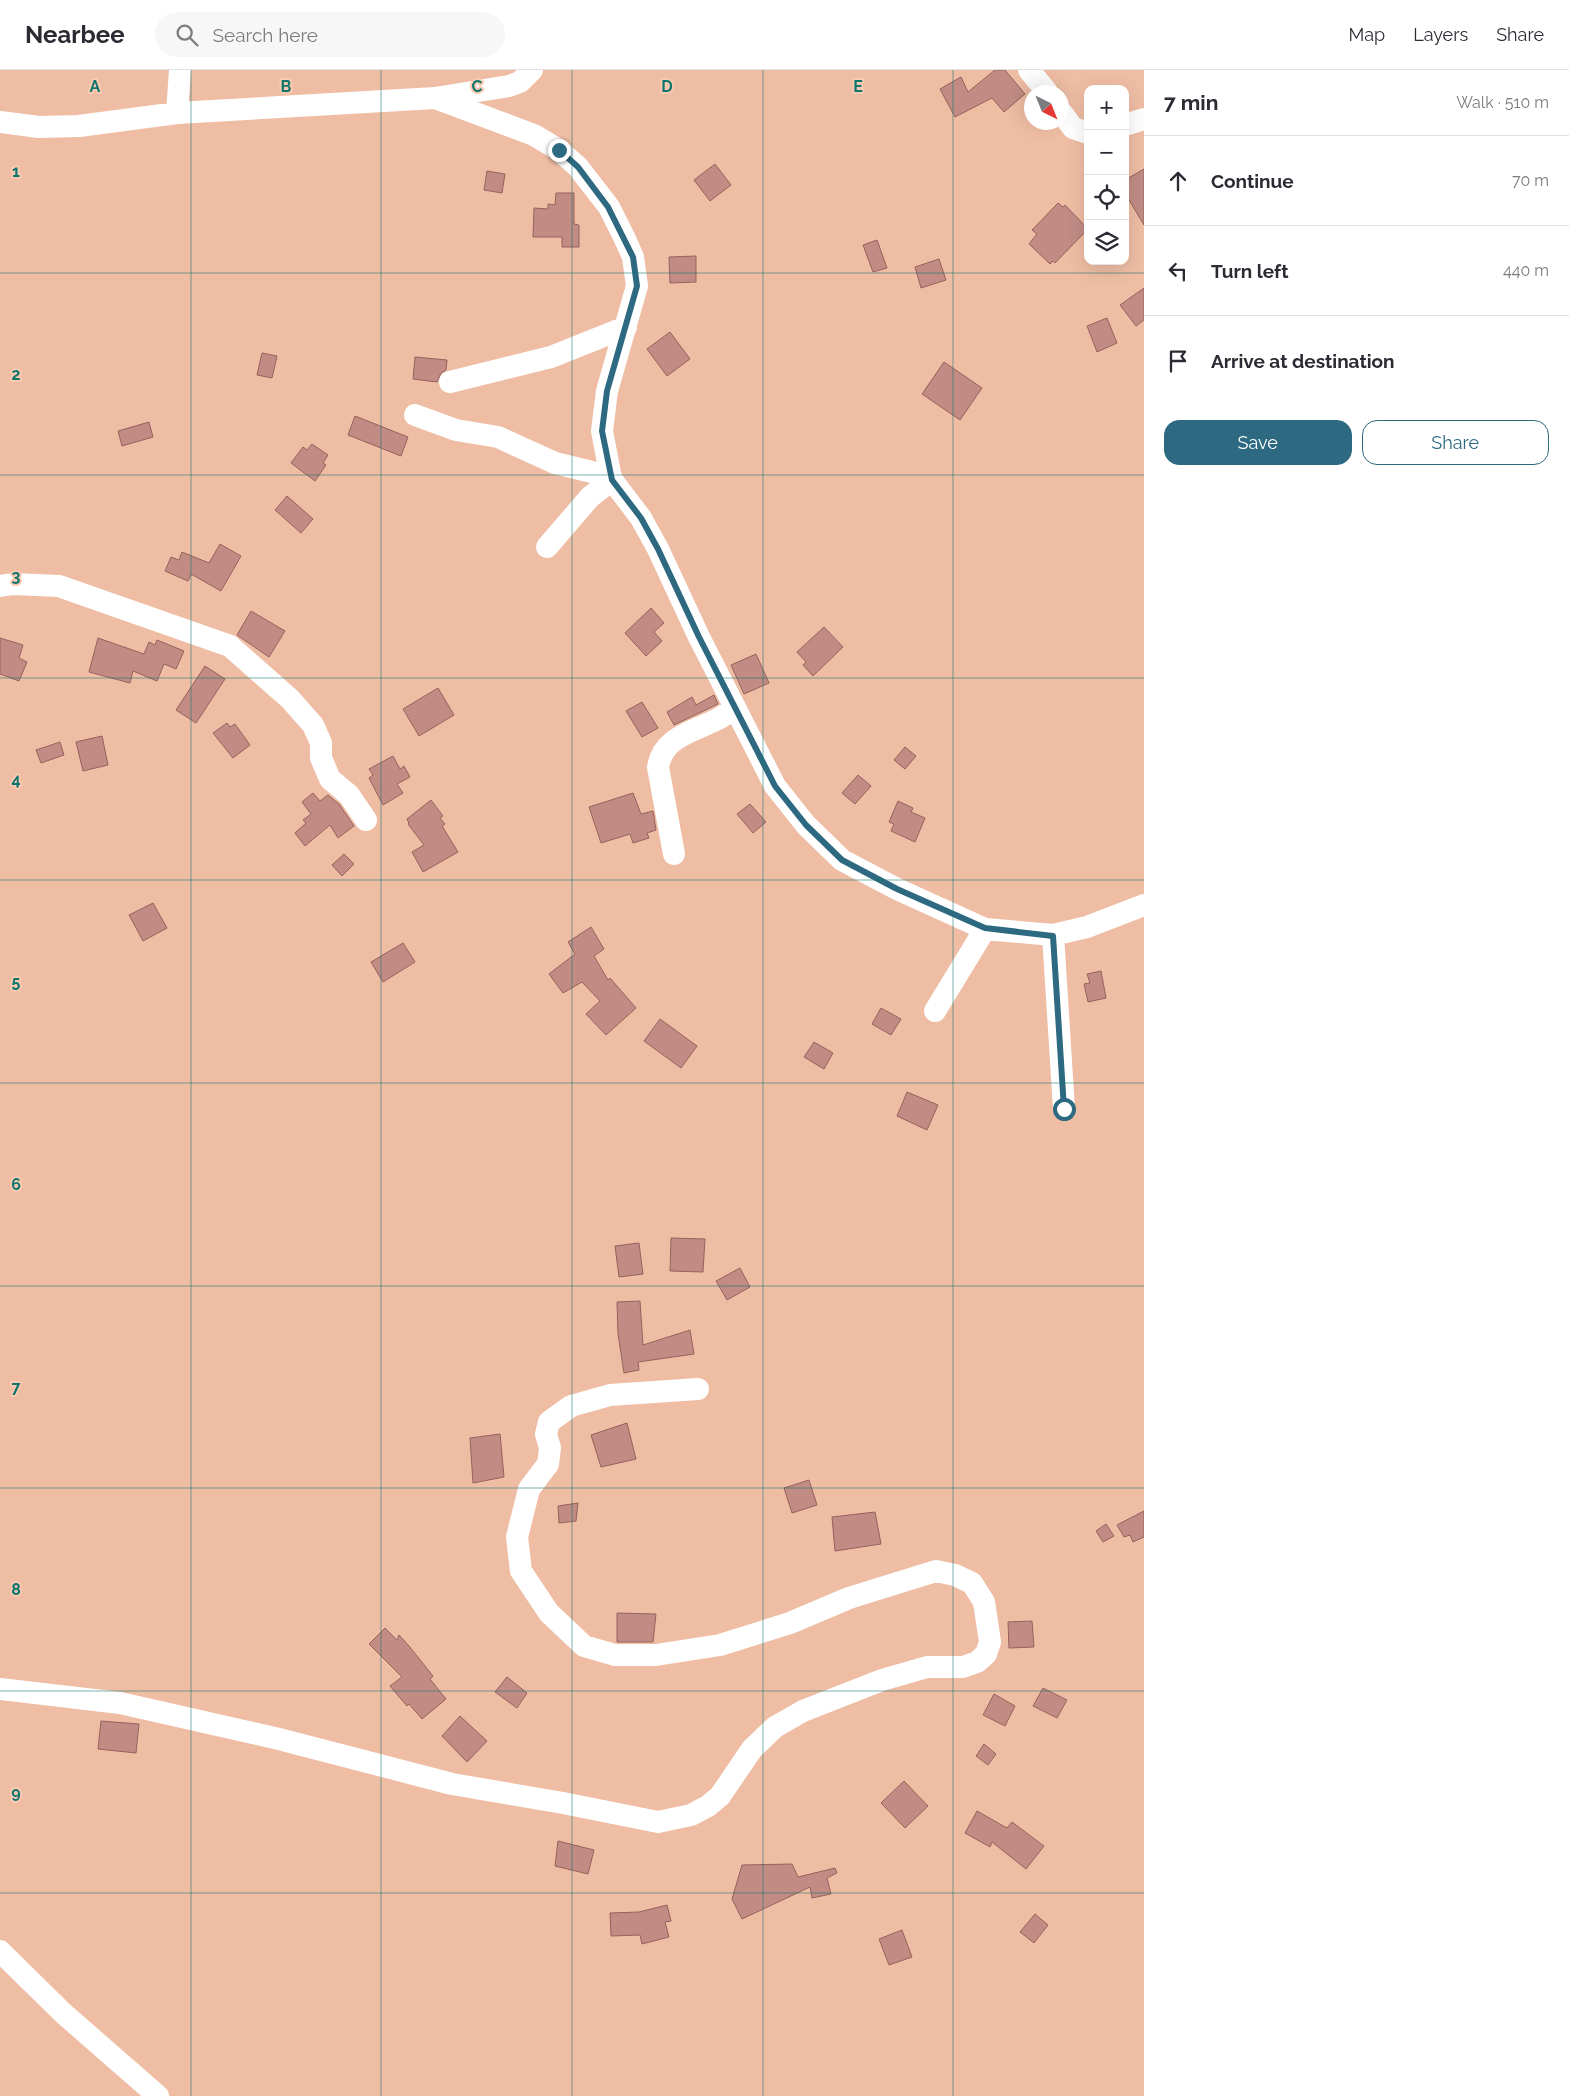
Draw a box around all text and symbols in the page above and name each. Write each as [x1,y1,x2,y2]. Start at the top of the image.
search box [155,12,505,57]
text: Nearbee [25,20,125,49]
icon: search [173,21,201,49]
text: Search here [213,24,318,46]
text: Map [1349,24,1385,45]
text: Layers [1413,24,1468,45]
text: Share [1496,24,1544,45]
text: A [90,77,101,96]
text: B [281,77,292,96]
text: C [472,77,483,96]
text: D [661,77,673,96]
text: E [853,77,863,96]
north arrow [1024,85,1069,130]
map controls [1084,85,1129,265]
button: + [1084,85,1129,130]
text: 7 min [1164,90,1218,115]
text: Walk · 510 m [1456,93,1549,112]
button: − [1084,130,1129,175]
route end [548,139,571,162]
text: 1 [12,162,20,181]
icon: ahead [1164,167,1192,195]
text: Continue [1211,170,1294,192]
text: 70 m [1512,171,1549,190]
button: locate [1084,175,1129,220]
button: layers [1084,220,1129,265]
icon: left [1164,257,1192,285]
text: Turn left [1211,260,1288,282]
text: 440 m [1503,261,1549,280]
icon: arrive [1164,347,1192,375]
text: Arrive at destination [1211,350,1395,372]
text: 2 [11,365,21,384]
button: Save [1164,420,1352,465]
button: Share [1362,420,1549,465]
text: 3 [12,567,21,586]
text: 4 [11,770,21,789]
text: 5 [12,972,21,991]
route start [1053,1098,1076,1121]
text: 6 [11,1175,21,1194]
text: 7 [12,1378,21,1397]
text: 8 [11,1580,21,1599]
text: 9 [11,1783,21,1802]

